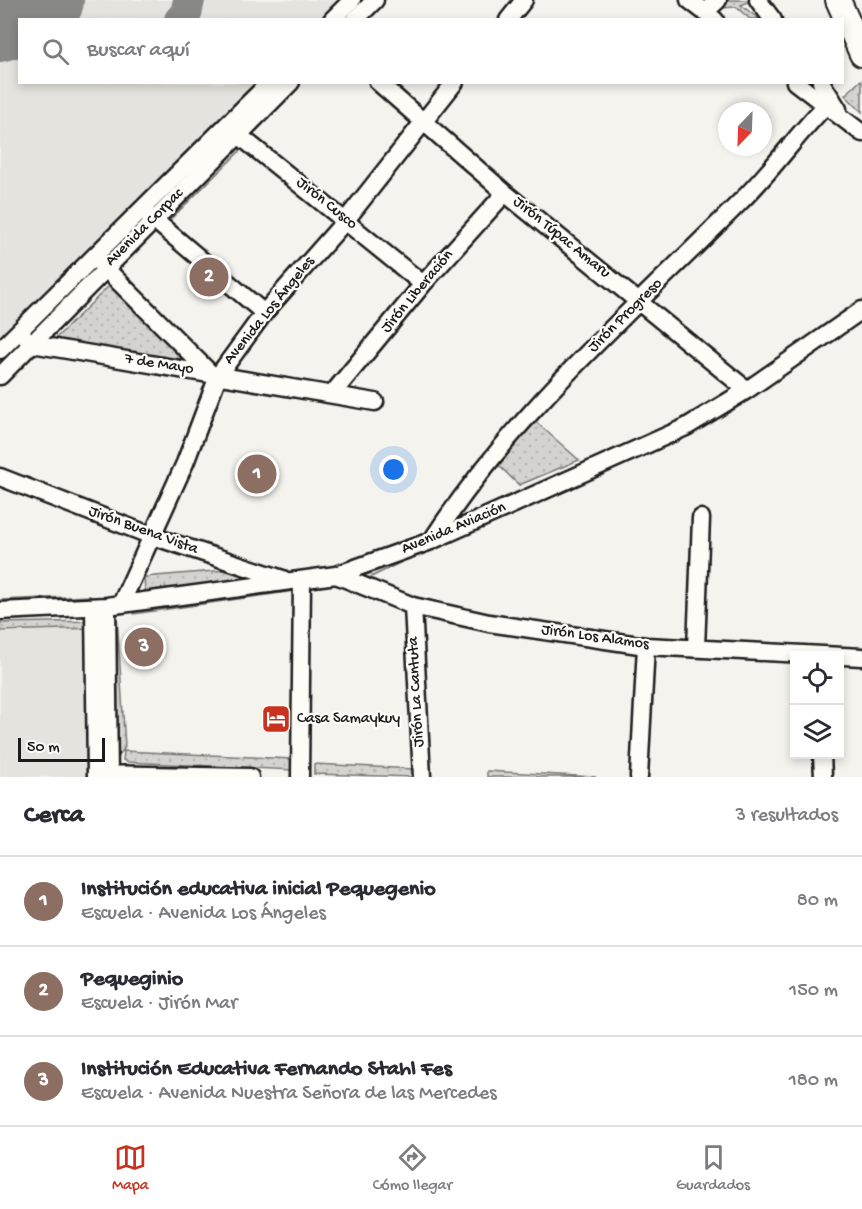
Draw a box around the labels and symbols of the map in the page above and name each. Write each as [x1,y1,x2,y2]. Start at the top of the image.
north arrow [718,102,772,156]
street label: Jirón Cusco [292,174,360,234]
street label: Avenida Corpac [102,185,188,271]
street label: Jirón Túpac Amaru [508,193,614,283]
street label: Jirón Liberación [378,246,459,337]
street label: Avenida Los Ángeles [220,252,320,369]
pin: 2 [190,254,228,300]
street label: Jirón Progreso [585,275,667,357]
street label: 7 de Mayo [122,350,195,380]
pin: 1 [238,452,276,496]
your location [379,455,408,484]
street label: Avenida Aviación [399,498,509,560]
street label: Jirón Buena Vista [86,502,201,560]
street label: Jirón Los Alamos [540,621,651,655]
pin: 3 [124,624,164,670]
street label: Jirón La Cantuta [405,635,429,748]
hotel icon: Casa Samaykuy [260,703,292,735]
place label: Casa Samaykuy [297,710,400,729]
scale bar [18,735,105,762]

